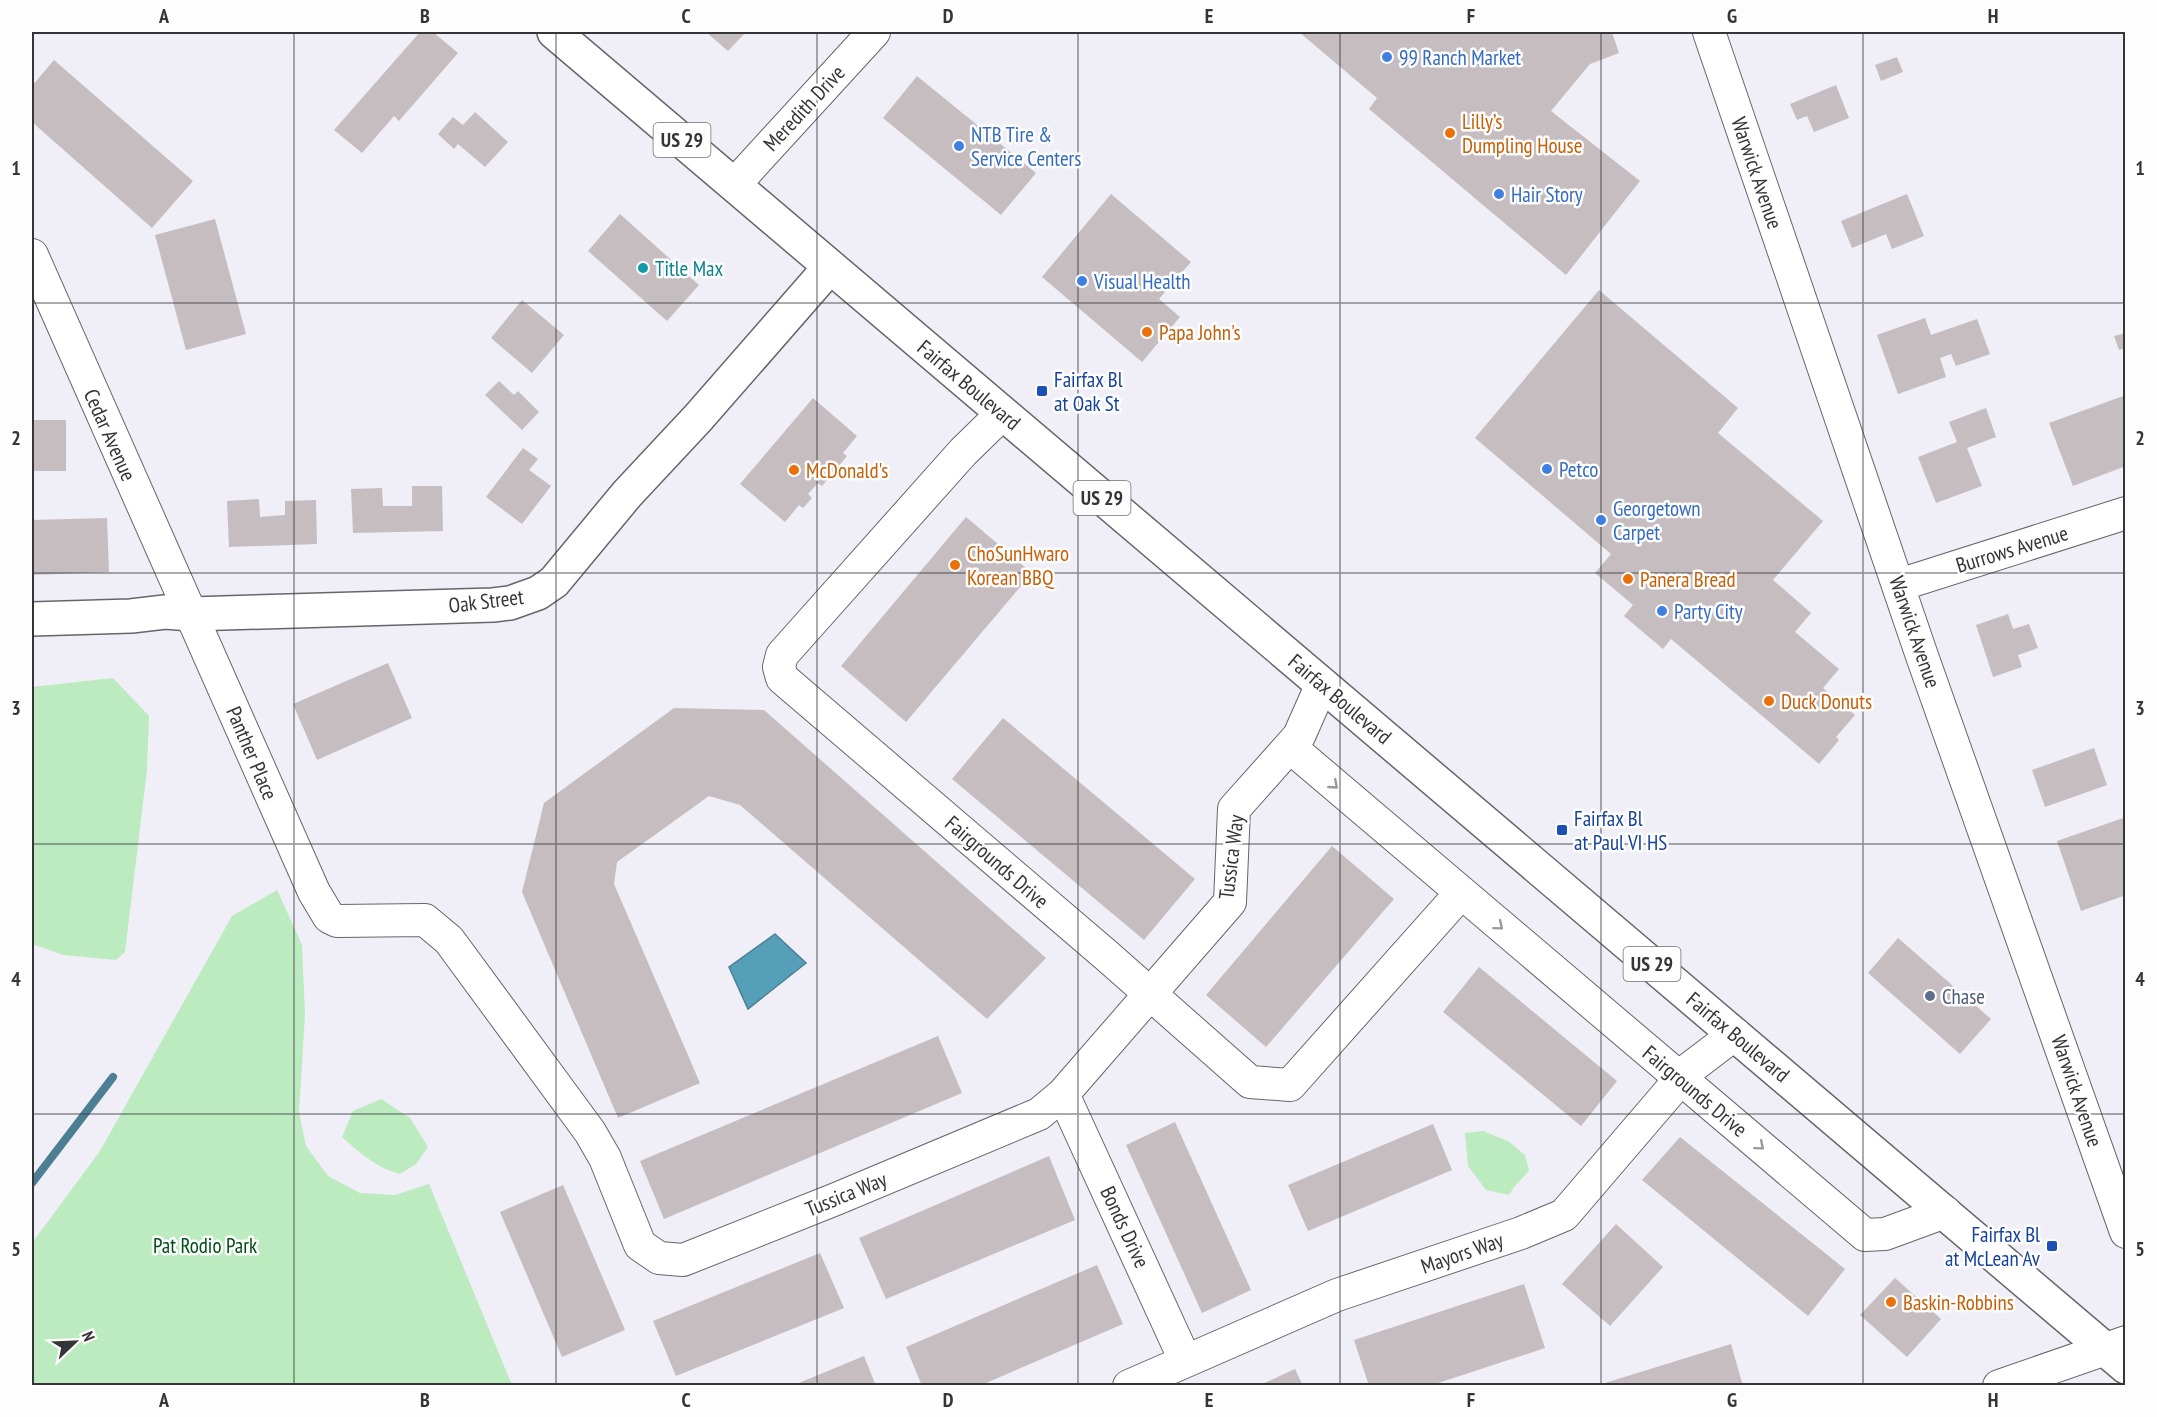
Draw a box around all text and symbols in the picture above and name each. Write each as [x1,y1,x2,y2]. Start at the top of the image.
text: A [158,3,170,29]
text: B [420,3,430,29]
text: C [681,3,691,29]
text: D [943,3,954,29]
text: E [1205,3,1213,29]
text: F [1467,3,1475,29]
text: G [1727,3,1737,29]
text: H [1988,3,1998,29]
place label: 99 Ranch Market [1399,44,1521,71]
marker: 99 Ranch Market [1380,50,1394,64]
street label: Meredith Drive [757,59,851,157]
place label: Lilly’s Dumpling House [1462,108,1582,159]
street label: Warwick Avenue [1725,113,1789,233]
place label: NTB Tire & Service Centers [971,121,1081,172]
road number: US 29 [654,123,710,157]
marker: Lilly’s Dumpling House [1443,126,1457,140]
marker: NTB Tire & Service Centers [952,139,966,153]
text: 1 [11,155,21,181]
text: 1 [2135,155,2145,181]
place label: Hair Story [1511,181,1583,208]
marker: Hair Story [1492,187,1506,201]
place label: Title Max [655,255,724,282]
marker: Title Max [636,261,650,275]
place label: Visual Health [1093,268,1190,295]
marker: Visual Health [1075,274,1089,288]
place label: Papa John's [1159,319,1241,346]
marker: Papa John's [1140,325,1154,339]
street label: Fairfax Boulevard [912,334,1026,436]
place label: Fairfax Bl at Oak St [1054,366,1123,417]
marker: Fairfax Bl at Oak St [1035,384,1049,398]
street label: Cedar Avenue [78,385,142,485]
text: 2 [11,425,21,451]
text: 2 [2135,425,2145,451]
place label: Petco [1559,456,1598,483]
place label: McDonald's [806,457,888,484]
marker: Petco [1540,462,1554,476]
marker: McDonald's [787,463,801,477]
road number: US 29 [1074,481,1130,515]
place label: Georgetown Carpet [1613,495,1701,546]
marker: Georgetown Carpet [1594,513,1608,527]
street label: Burrows Avenue [1953,519,2071,579]
place label: ChoSunHwaro Korean BBQ [967,540,1069,591]
marker: ChoSunHwaro Korean BBQ [948,558,962,572]
place label: Panera Bread [1640,566,1736,593]
marker: Panera Bread [1621,572,1635,586]
street label: Warwick Avenue [1883,572,1947,692]
street label: Oak Street [447,583,525,619]
place label: Party City [1674,598,1743,625]
marker: Party City [1655,604,1669,618]
street label: Fairfax Boulevard [1283,648,1397,750]
place label: Duck Donuts [1781,688,1872,715]
marker: Duck Donuts [1762,694,1776,708]
text: 3 [11,695,21,721]
text: 3 [2135,695,2145,721]
street label: Panther Place [220,702,284,804]
one-way arrow [1328,778,1338,789]
place label: Fairfax Bl at Paul VI HS [1574,805,1667,856]
street label: Fairgrounds Drive [940,810,1054,914]
street label: Tussica Way [1212,813,1250,901]
marker: Fairfax Bl at Paul VI HS [1555,823,1569,837]
one-way arrow [1492,918,1503,929]
road number: US 29 [1624,947,1680,981]
text: 4 [11,966,21,992]
text: 4 [2135,966,2145,992]
place label: Chase [1942,983,1985,1010]
street label: Fairfax Boulevard [1681,986,1795,1088]
marker: Chase [1923,989,1937,1003]
street label: Warwick Avenue [2045,1031,2109,1151]
street label: Fairgrounds Drive [1637,1039,1753,1143]
one-way arrow [1753,1139,1764,1150]
street label: Tussica Way [801,1165,891,1222]
street label: Bonds Drive [1094,1182,1156,1272]
place label: Fairfax Bl at McLean Av [1945,1221,2041,1272]
street label: Mayors Way [1417,1226,1507,1280]
park label: Pat Rodio Park [153,1232,257,1259]
text: 5 [11,1236,21,1262]
text: 5 [2135,1236,2145,1262]
marker: Fairfax Bl at McLean Av [2045,1239,2059,1253]
place label: Baskin-Robbins [1903,1289,2014,1316]
marker: Baskin-Robbins [1884,1295,1898,1309]
north arrow [45,1312,105,1372]
text: N [78,1328,100,1344]
text: A [158,1387,170,1413]
text: B [420,1387,430,1413]
text: C [681,1387,691,1413]
text: D [943,1387,954,1413]
text: E [1205,1387,1213,1413]
text: F [1467,1387,1475,1413]
text: G [1727,1387,1737,1413]
text: H [1988,1387,1998,1413]

